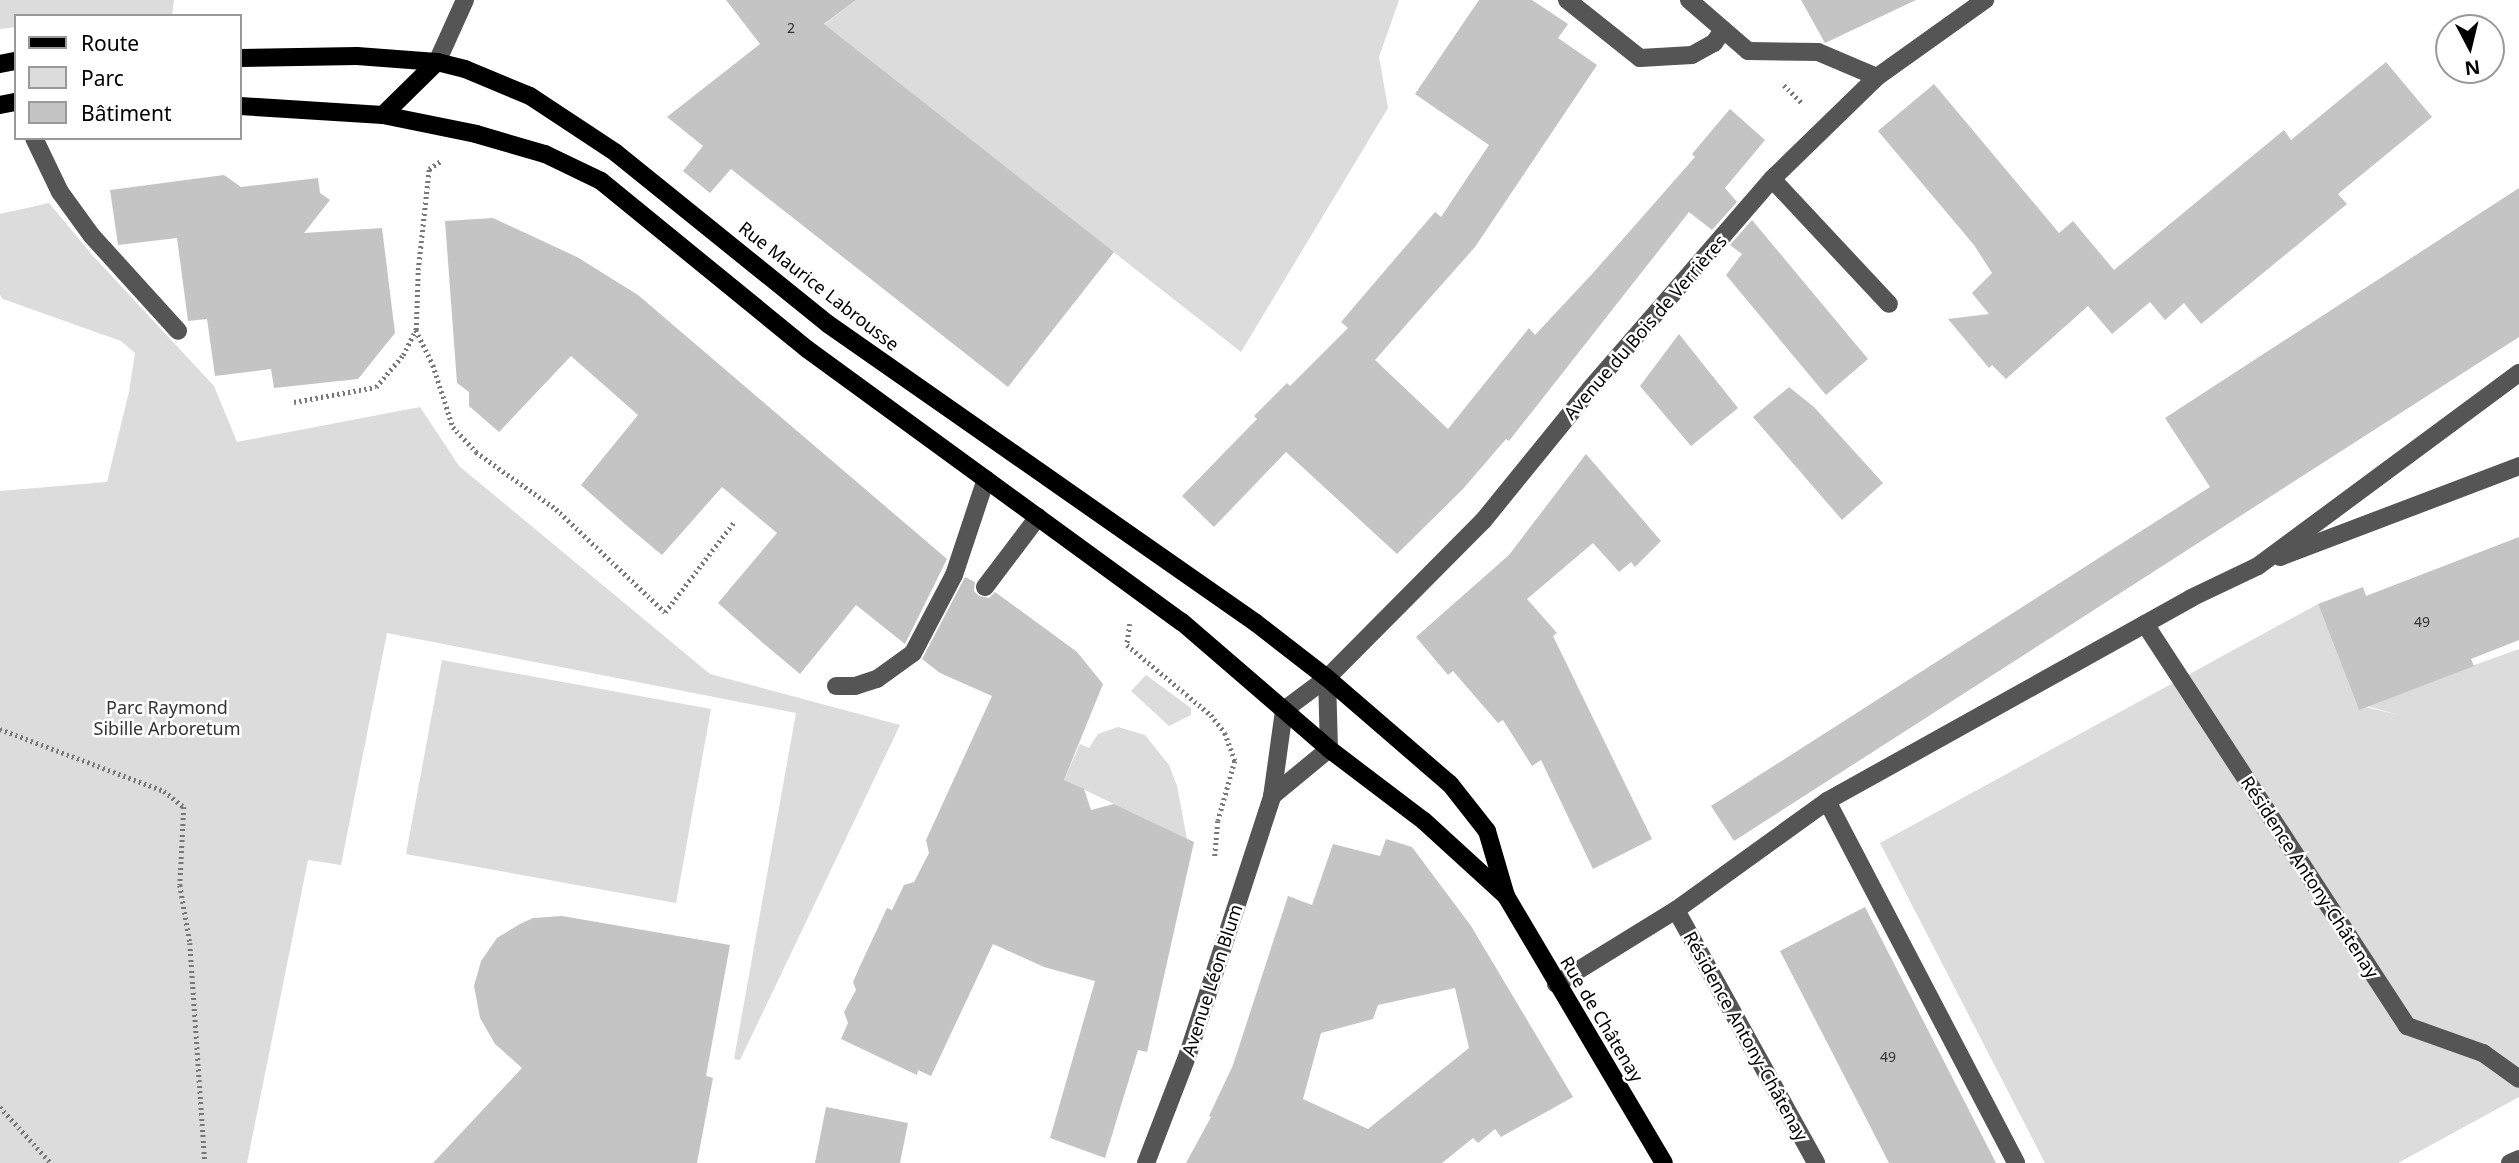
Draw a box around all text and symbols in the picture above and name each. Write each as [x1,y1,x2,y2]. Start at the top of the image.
legend [14,14,242,140]
north arrow [2435,14,2505,84]
house number: 2 [787,20,795,36]
text: Route [81,29,139,57]
text: N [2463,54,2482,82]
text: Parc [81,64,124,92]
text: Bâtiment [81,99,171,127]
street label: Rue Maurice Labrousse [735,217,903,355]
street label: Avenue du Bois de Verrières [1559,230,1731,424]
house number: 49 [2414,614,2430,630]
park label: Parc Raymond Sibille Arboretum [94,697,240,740]
street label: Résidence Antony-Châtenay [2237,772,2383,982]
street label: Avenue Léon Blum [1177,901,1247,1059]
street label: Résidence Antony-Châtenay [1679,927,1813,1145]
street label: Rue de Châtenay [1556,952,1648,1086]
house number: 49 [1880,1049,1896,1065]

